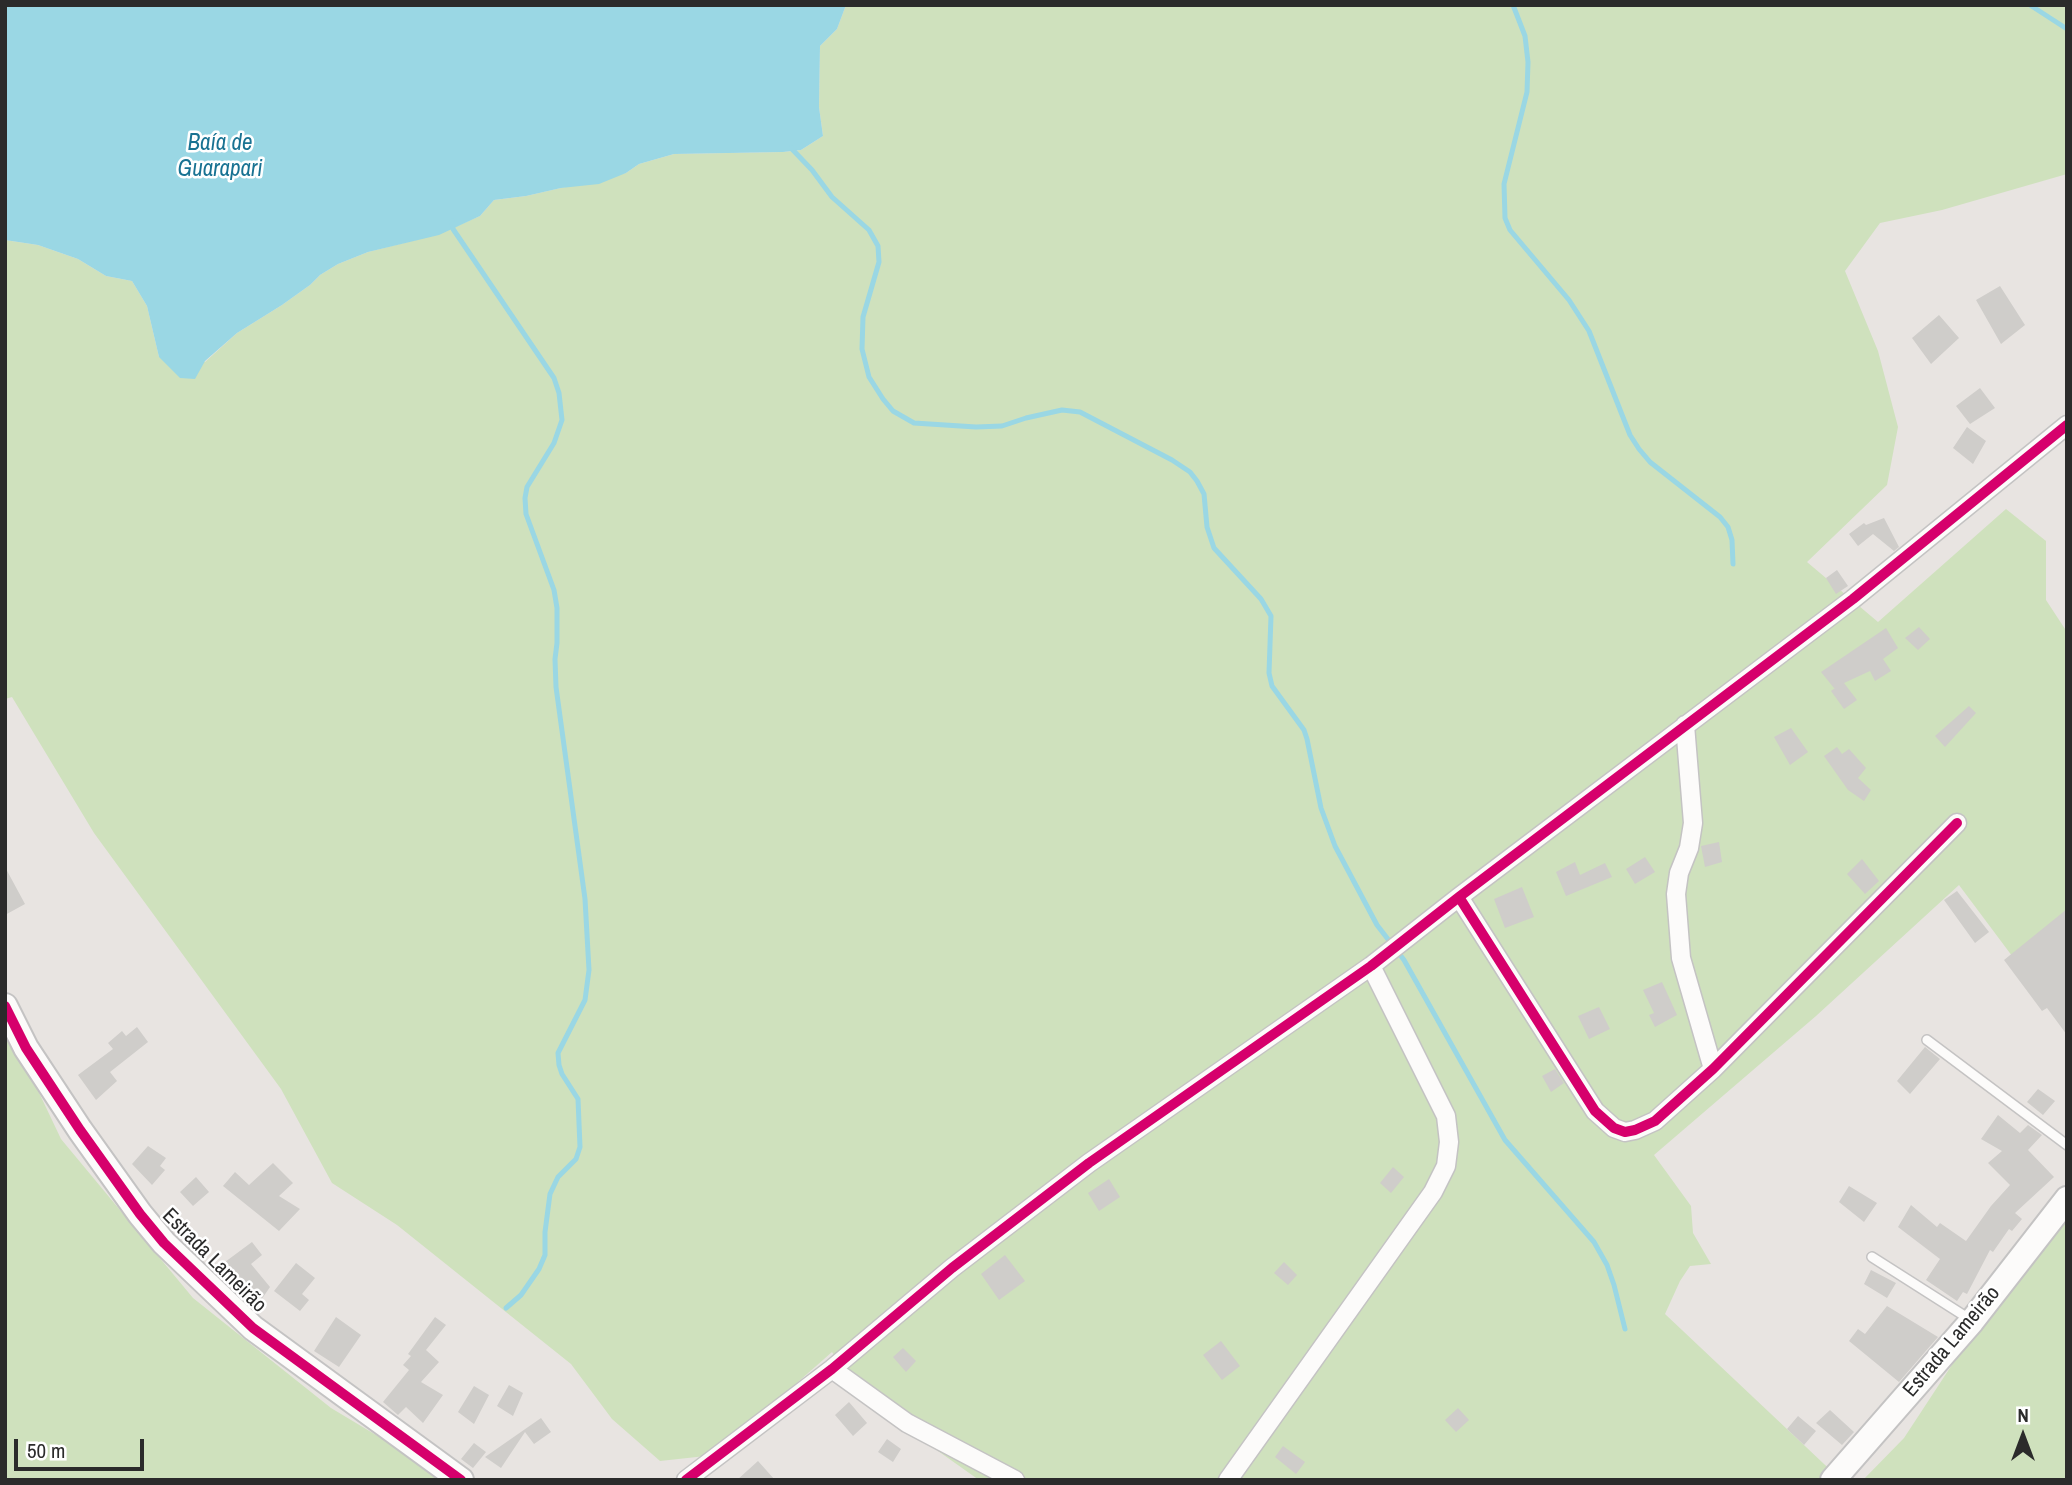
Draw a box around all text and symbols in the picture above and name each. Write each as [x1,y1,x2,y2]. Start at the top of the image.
water label: Baía de Guarapari [178,130,262,184]
street label: Estrada Lameirão [157,1204,271,1318]
street label: Estrada Lameirão [1898,1281,2006,1403]
north arrow [1988,1401,2058,1471]
text: N [2017,1402,2029,1428]
scale bar [18,1426,147,1470]
text: 50 m [27,1436,65,1465]

